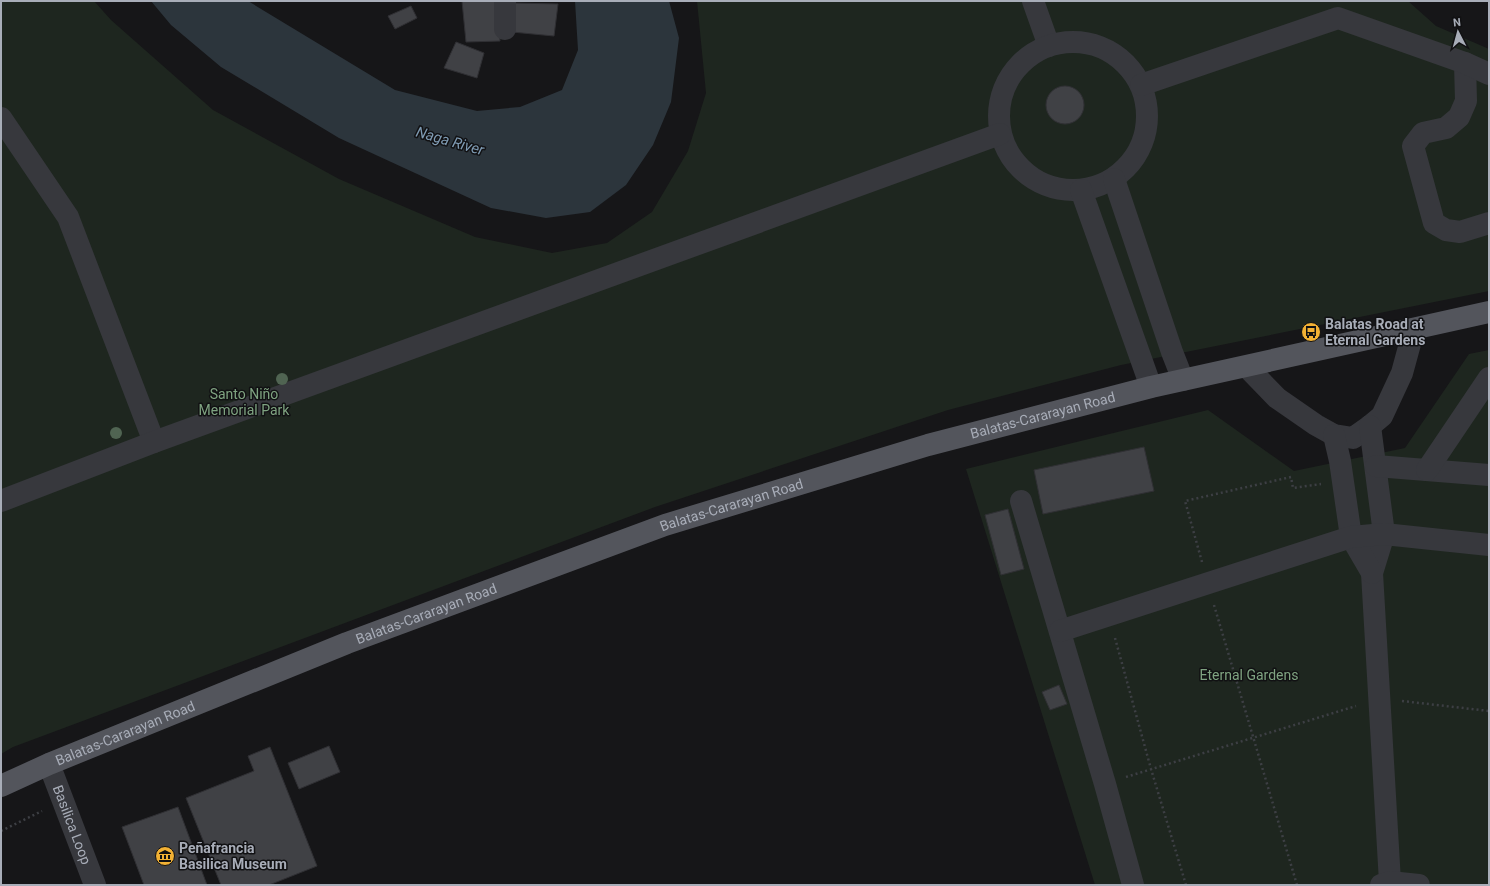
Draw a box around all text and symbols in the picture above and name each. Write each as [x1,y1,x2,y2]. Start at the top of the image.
north arrow [1438,12,1478,52]
text: N [1452,16,1462,29]
water label: Naga River [414,123,487,160]
place label: Balatas Road at Eternal Gardens [1325,316,1425,348]
bus stop icon: Balatas Road at Eternal Gardens [1300,321,1322,343]
park label: Santo Niño Memorial Park [199,386,290,418]
street label: Balatas-Cararayan Road [969,389,1117,442]
street label: Balatas-Cararayan Road [657,475,805,534]
street label: Balatas-Cararayan Road [354,580,499,647]
park label: Eternal Gardens [1200,667,1298,683]
street label: Balatas-Cararayan Road [53,698,197,769]
street label: Basilica Loop [50,783,94,867]
place label: Peñafrancia Basilica Museum [179,840,287,872]
museum icon: Peñafrancia Basilica Museum [154,845,176,867]

